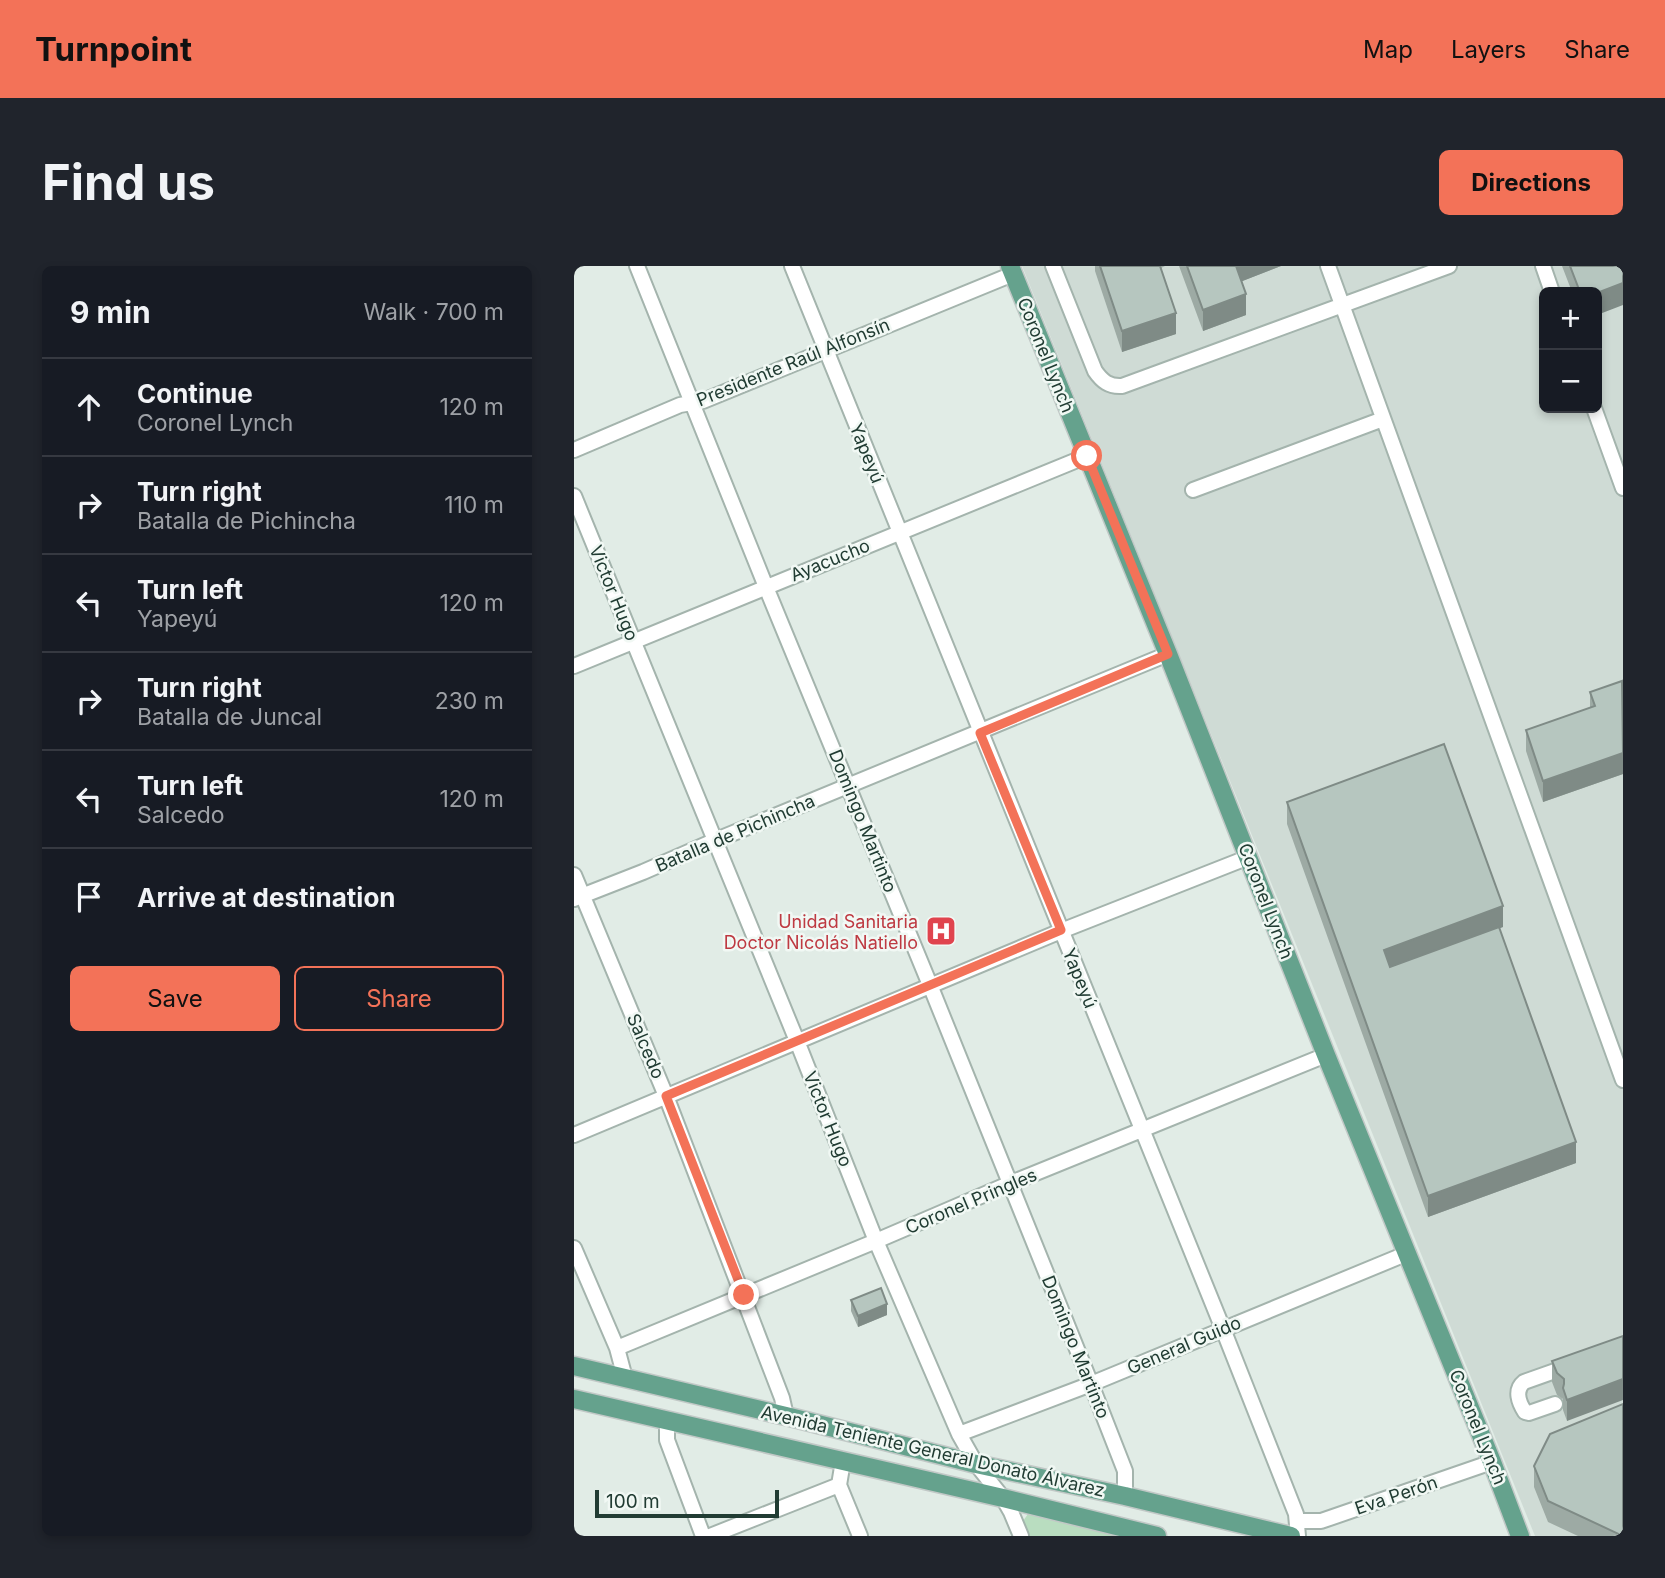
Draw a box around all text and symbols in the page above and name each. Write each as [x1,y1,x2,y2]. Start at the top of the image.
text: Turnpoint [35,29,192,69]
text: Map [1363,35,1413,64]
text: Layers [1451,35,1526,64]
text: Share [1564,35,1630,64]
button: Directions [1439,150,1623,215]
text: Find us [42,153,215,212]
map controls [1539,287,1602,413]
button: + [1539,287,1602,350]
text: 9 min [70,294,151,330]
street label: Coronel Lynch [1013,294,1079,416]
text: Walk · 700 m [364,298,504,326]
street label: Presidente Raúl Alfonsín [693,314,893,410]
button: − [1539,350,1602,413]
text: Continue [137,378,253,409]
icon: ahead [70,388,108,426]
text: 120 m [439,393,504,421]
text: Coronel Lynch [137,409,293,437]
street label: Yapeyú [845,420,889,486]
route start [1071,440,1102,471]
text: Turn right [137,476,262,507]
icon: right [70,486,108,524]
text: 110 m [444,491,504,519]
text: Batalla de Pichincha [137,507,356,535]
street label: Ayacucho [787,535,873,585]
street label: Victor Hugo [585,542,643,644]
text: Turn left [137,574,243,605]
icon: left [70,584,108,622]
text: 120 m [439,589,504,617]
text: Yapeyú [137,605,217,633]
text: Turn right [137,672,262,703]
icon: right [70,682,108,720]
text: 230 m [435,687,504,715]
text: Batalla de Juncal [137,703,322,731]
street label: Domingo Martinto [825,746,901,896]
text: Turn left [137,770,243,801]
icon: left [70,780,108,818]
text: 120 m [439,785,504,813]
street label: Batalla de Pichincha [652,790,818,876]
text: Salcedo [137,801,225,829]
street label: Coronel Lynch [1234,840,1298,962]
icon: arrive [70,878,108,916]
text: Arrive at destination [137,882,396,913]
place label: Unidad Sanitaria Doctor Nicolás Natiello [724,911,918,953]
hospital icon: Unidad Sanitaria Doctor Nicolás Natiello [924,914,958,948]
street label: Yapeyú [1058,945,1102,1011]
button: Save [70,966,280,1031]
button: Share [294,966,504,1031]
street label: Salcedo [623,1010,669,1082]
street label: Victor Hugo [799,1068,857,1170]
street label: Coronel Pringles [902,1164,1040,1238]
street label: Domingo Martinto [1038,1272,1114,1422]
route end [728,1279,759,1310]
street label: General Guido [1124,1312,1244,1378]
street label: Coronel Lynch [1445,1366,1511,1488]
street label: Avenida Teniente General Donato Álvarez [759,1400,1107,1501]
street label: Eva Perón [1352,1471,1440,1519]
scale bar [595,1487,779,1519]
text: 100 m [606,1490,660,1513]

